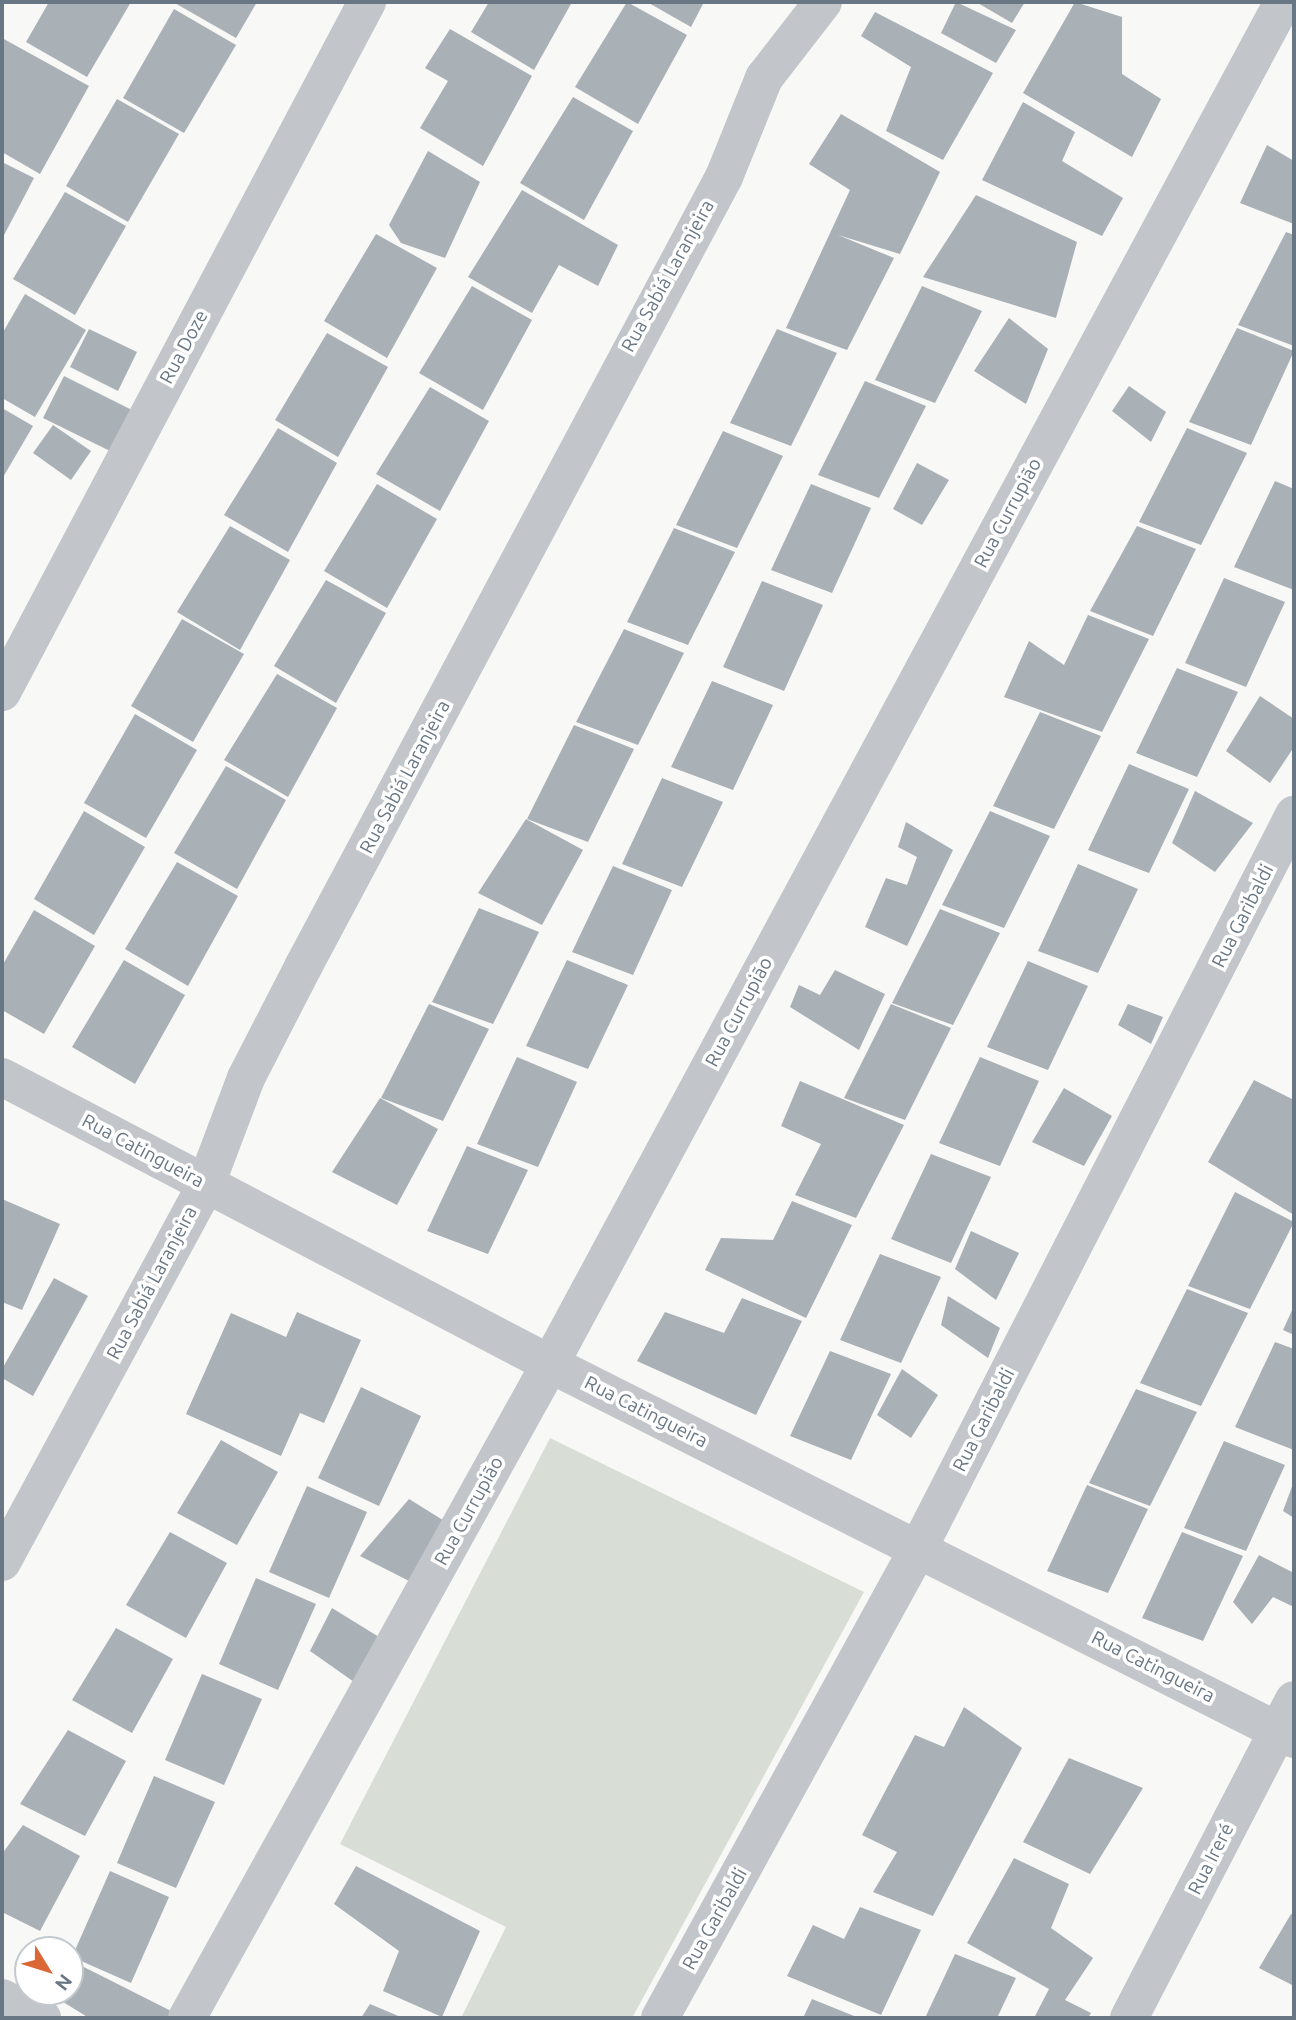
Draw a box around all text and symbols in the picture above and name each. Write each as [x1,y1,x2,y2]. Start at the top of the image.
street label: Rua Sabiá Laranjeira [617,196,719,356]
street label: Rua Doze [155,306,213,388]
street label: Rua Currupião [970,454,1046,572]
street label: Rua Sabiá Laranjeira [355,696,455,858]
street label: Rua Garibaldi [1207,861,1279,971]
street label: Rua Currupião [701,953,777,1071]
street label: Rua Catingueira [78,1109,208,1193]
street label: Rua Sabiá Laranjeira [102,1202,202,1364]
street label: Rua Garibaldi [948,1365,1020,1475]
street label: Rua Catingueira [581,1371,711,1453]
street label: Rua Currupião [430,1453,508,1569]
street label: Rua Catingueira [1088,1626,1218,1708]
street label: Rua Ireré [1183,1820,1239,1898]
street label: Rua Garibaldi [678,1864,752,1974]
north arrow [14,1936,84,2006]
text: N [51,1970,77,1995]

